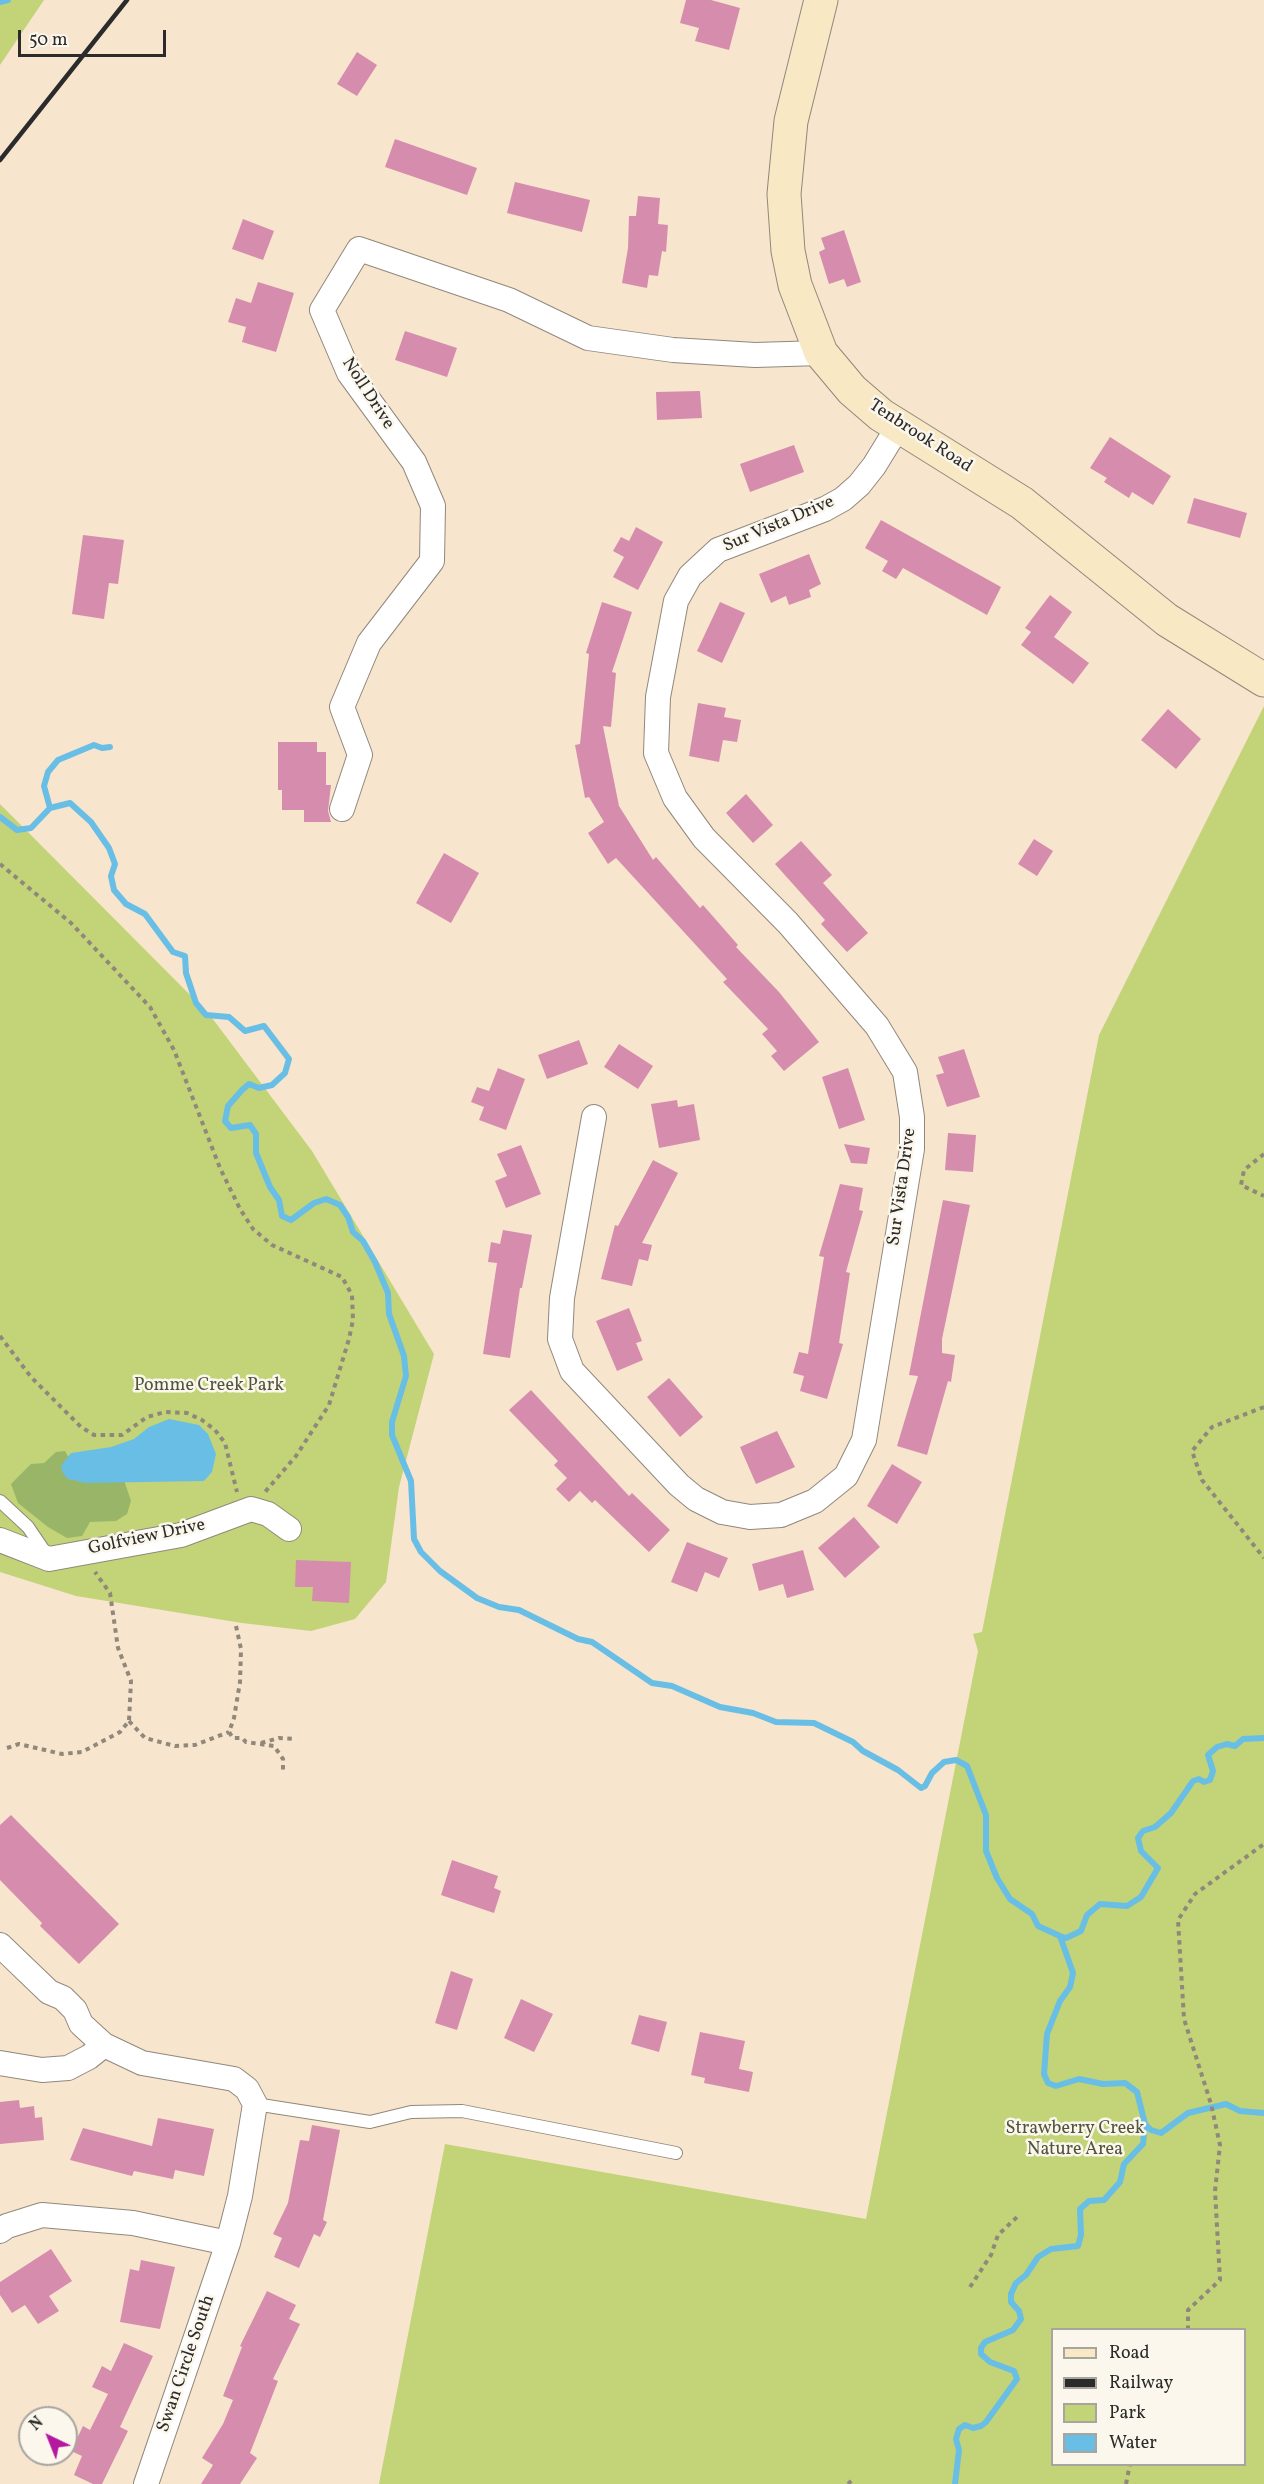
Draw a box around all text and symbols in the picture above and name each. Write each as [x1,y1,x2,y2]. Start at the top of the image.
scale bar [21,18,170,56]
text: 50 m [29,28,68,53]
street label: Noll Drive [336,354,398,434]
street label: Tenbrook Road [864,396,976,478]
street label: Sur Vista Drive [720,492,838,558]
street label: Sur Vista Drive [884,1127,922,1247]
park label: Pomme Creek Park [134,1376,284,1398]
street label: Golfview Drive [87,1515,207,1561]
park label: Strawberry Creek Nature Area [1005,2119,1145,2162]
street label: Swan Circle South [153,2293,221,2435]
legend [1051,2328,1246,2466]
text: Road [1109,2341,1150,2366]
text: Railway [1109,2371,1173,2396]
text: Park [1109,2401,1146,2426]
north arrow [18,2406,78,2466]
text: N [25,2412,49,2436]
text: Water [1109,2431,1157,2456]

